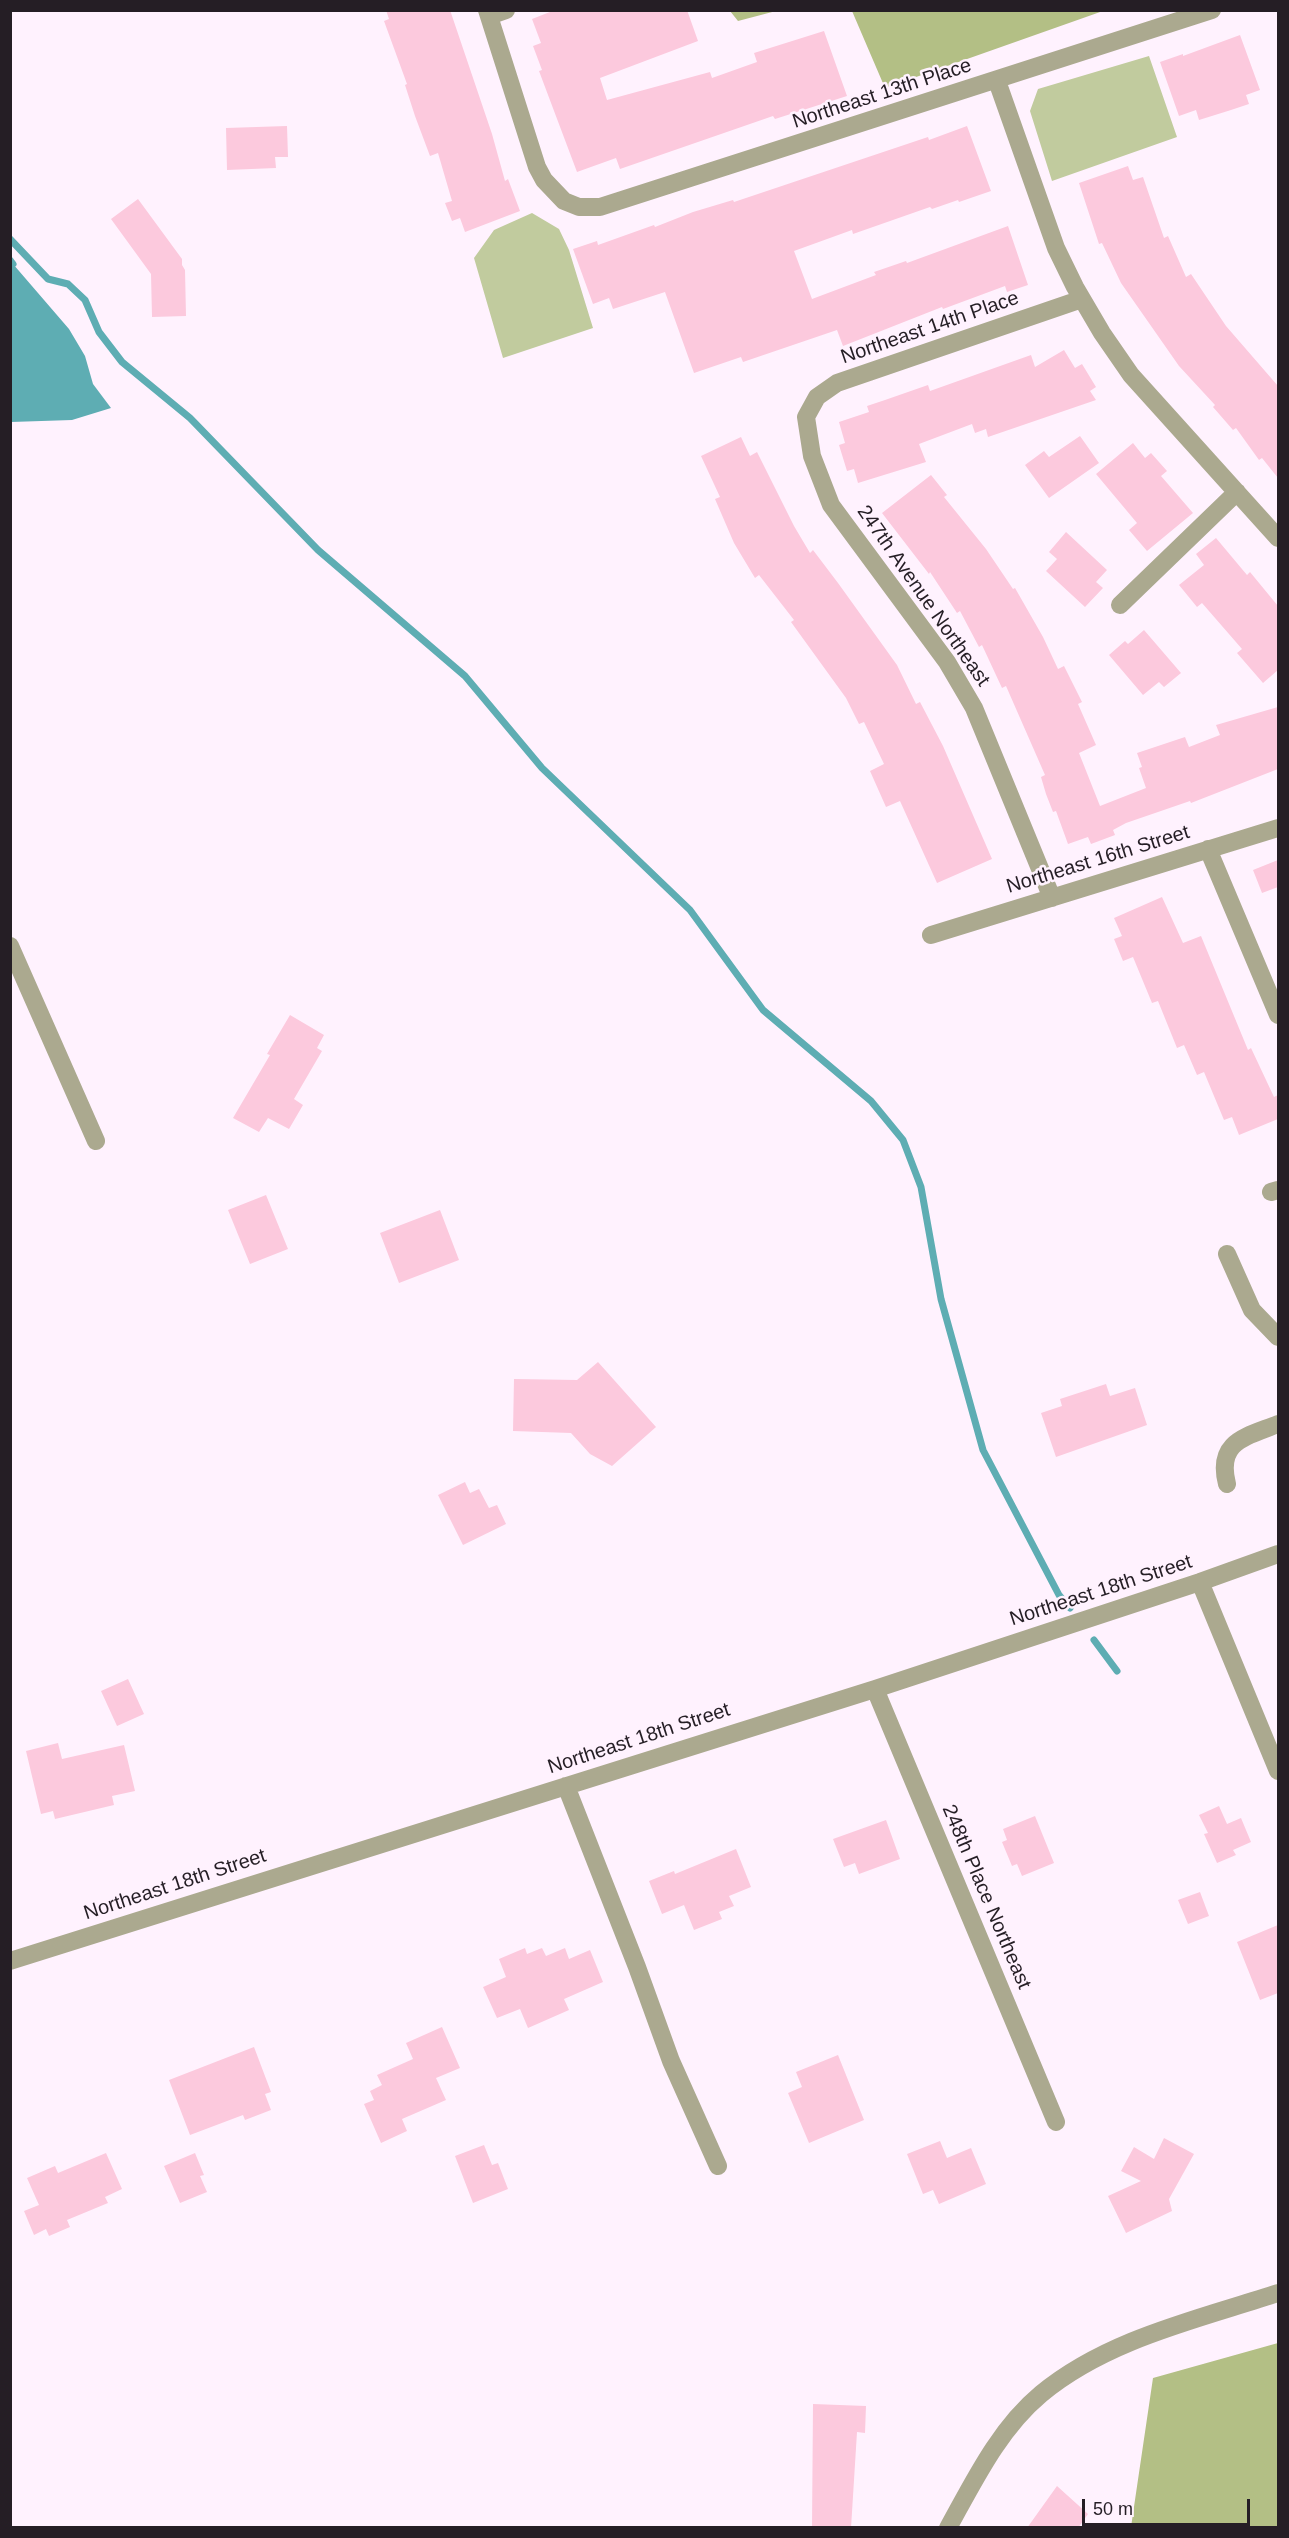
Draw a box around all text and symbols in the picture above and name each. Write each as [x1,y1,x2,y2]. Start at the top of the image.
street label: Northeast 13th Place [789,54,975,134]
street label: Northeast 14th Place [838,286,1022,370]
street label: 247th Avenue Northeast [851,501,995,691]
street label: Northeast 16th Street [1004,821,1192,899]
street label: Northeast 18th Street [1007,1550,1195,1632]
street label: Northeast 18th Street [545,1698,733,1780]
street label: 248th Place Northeast [936,1801,1036,1993]
street label: Northeast 18th Street [81,1844,269,1926]
scale bar [1085,2487,1253,2525]
text: 50 m [1093,2499,1133,2519]

